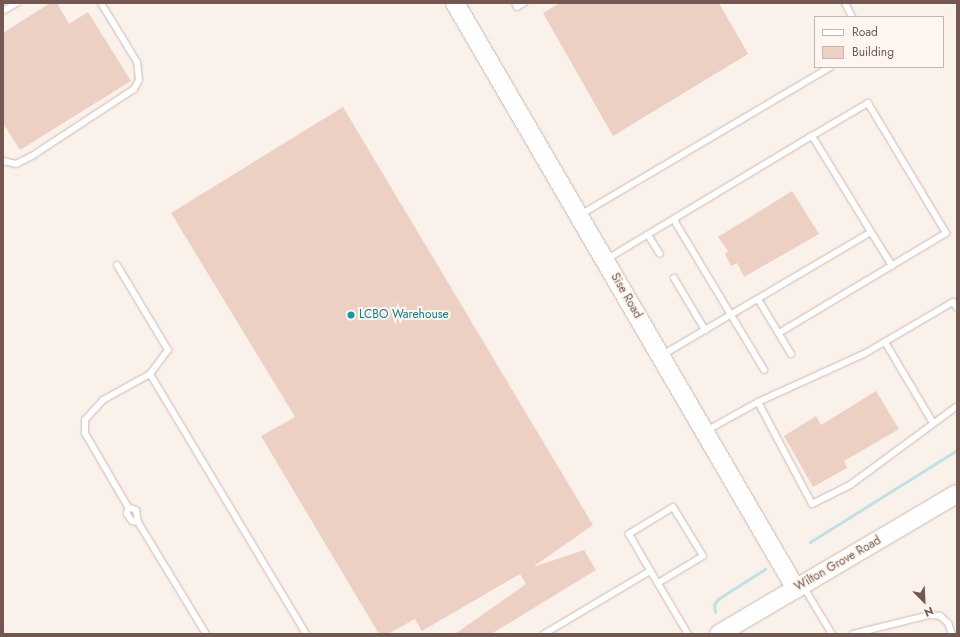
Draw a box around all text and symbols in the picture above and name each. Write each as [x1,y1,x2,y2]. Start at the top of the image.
legend [814,16,944,68]
text: Road [852,23,878,41]
text: Building [852,43,894,61]
street label: Sise Road [607,271,645,321]
place label: LCBO Warehouse [359,308,449,322]
marker: LCBO Warehouse [346,310,356,320]
street label: Wilton Grove Road [792,533,884,595]
north arrow [904,581,944,621]
text: N [922,603,936,621]

